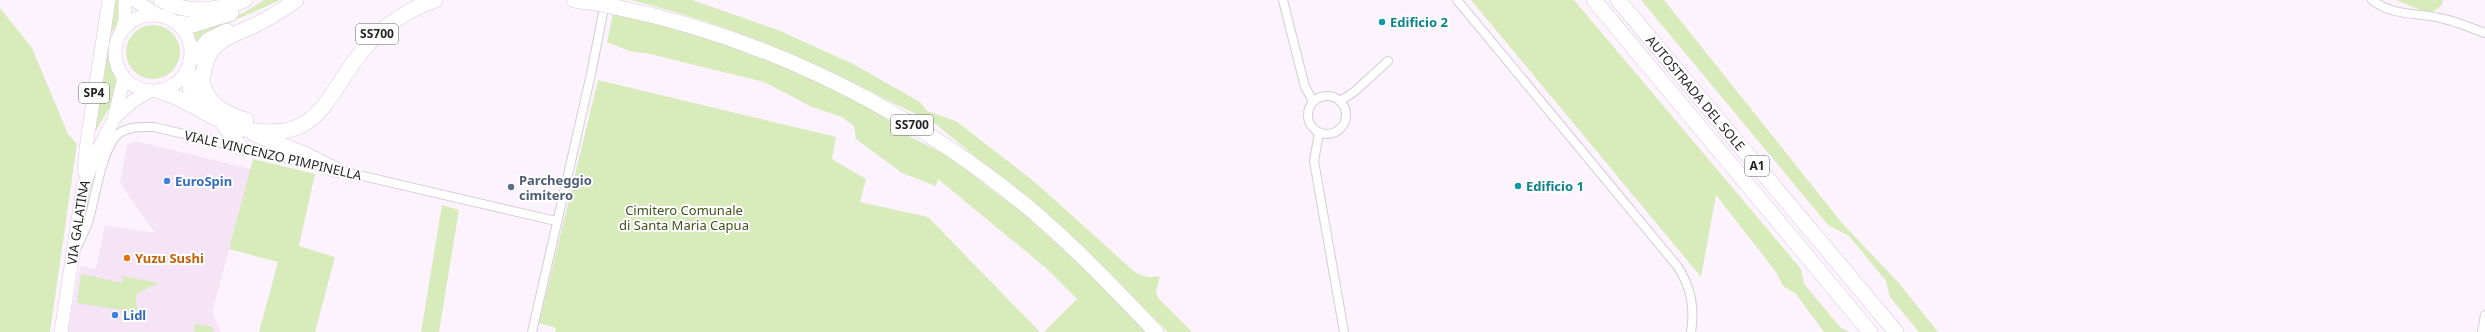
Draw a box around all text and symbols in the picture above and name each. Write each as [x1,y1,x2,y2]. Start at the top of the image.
place label: Edificio 2 [1390,13,1448,31]
marker: Edificio 2 [1377,17,1387,27]
road number: SS700 [356,24,398,44]
street label: AUTOSTRADA DEL SOLE [1642,31,1749,154]
road number: SP4 [79,83,109,103]
road number: SS700 [891,115,933,135]
street label: VIALE VINCENZO PIMPINELLA [183,126,364,184]
road number: A1 [1745,156,1769,176]
place label: Parcheggio cimitero [519,171,592,204]
place label: EuroSpin [175,172,232,190]
street label: VIA GALATINA [62,176,94,266]
marker: EuroSpin [162,176,172,186]
place label: Edificio 1 [1526,177,1584,195]
marker: Edificio 1 [1513,181,1523,191]
marker: Parcheggio cimitero [506,182,516,192]
park label: Cimitero Comunale di Santa Maria Capua [619,201,749,234]
place label: Yuzu Sushi [135,249,204,267]
marker: Yuzu Sushi [122,253,132,263]
place label: Lidl [123,306,146,324]
marker: Lidl [110,310,120,320]

